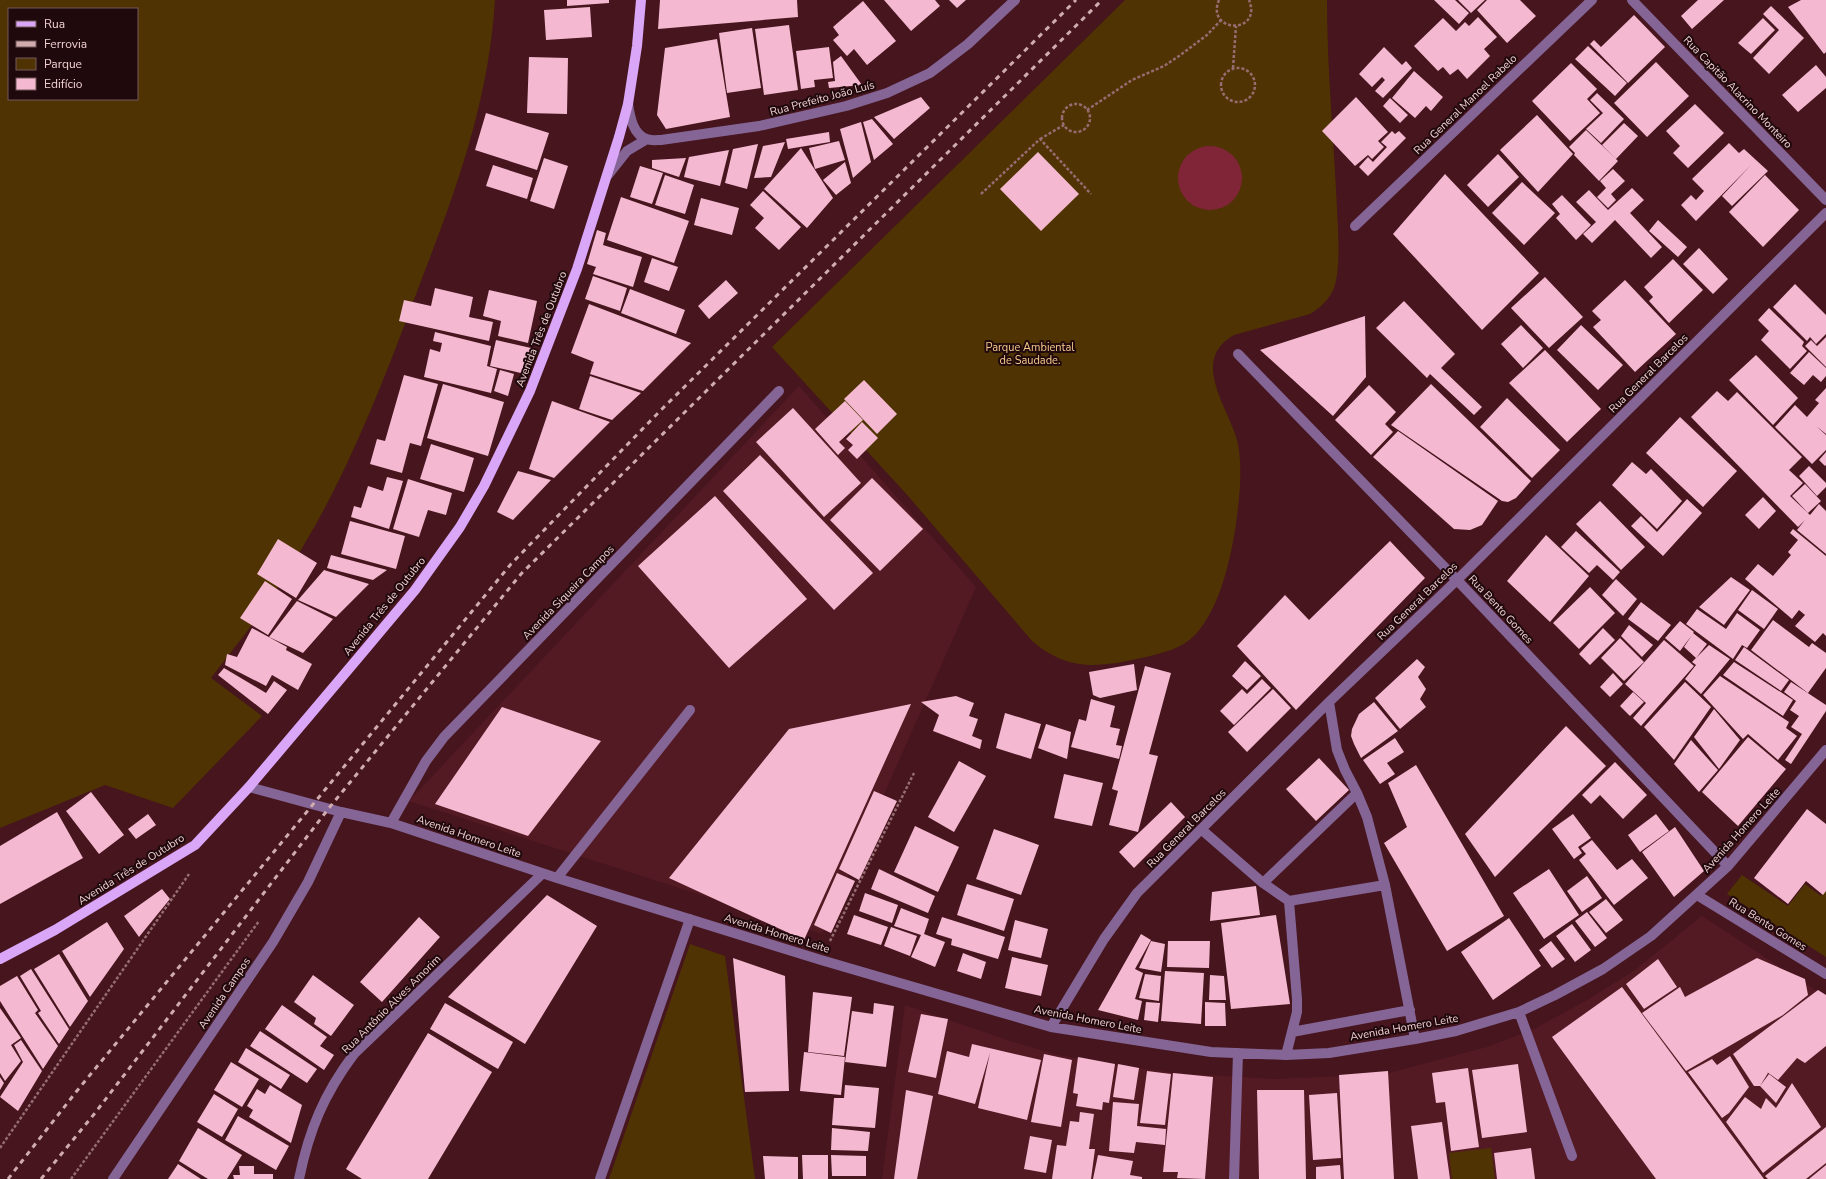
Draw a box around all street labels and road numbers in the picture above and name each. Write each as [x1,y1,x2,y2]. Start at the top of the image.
street label: Rua Capitão Alacrino Monteiro [1680,33,1795,152]
street label: Rua General Manoel Rabelo [1410,51,1520,158]
street label: Rua Prefeito João Luís [768,77,876,120]
street label: Avenida Três de Outubro [512,269,570,389]
street label: Rua General Barcelos [1605,330,1691,416]
street label: Avenida Siqueira Campos [519,542,618,643]
street label: Avenida Três de Outubro [340,554,429,659]
street label: Rua General Barcelos [1374,559,1461,644]
street label: Rua Bento Gomes [1465,572,1537,647]
street label: Avenida Homero Leite [1699,784,1784,876]
street label: Rua General Barcelos [1143,785,1229,871]
street label: Avenida Homero Leite [415,812,523,861]
street label: Avenida Três de Outubro [75,831,187,908]
street label: Rua Bento Gomes [1726,894,1810,954]
street label: Avenida Homero Leite [722,910,832,957]
street label: Rua Antônio Alves Amorim [339,952,444,1057]
street label: Avenida Campos [195,955,254,1032]
street label: Avenida Homero Leite [1033,1002,1143,1037]
street label: Avenida Homero Leite [1349,1011,1459,1044]

